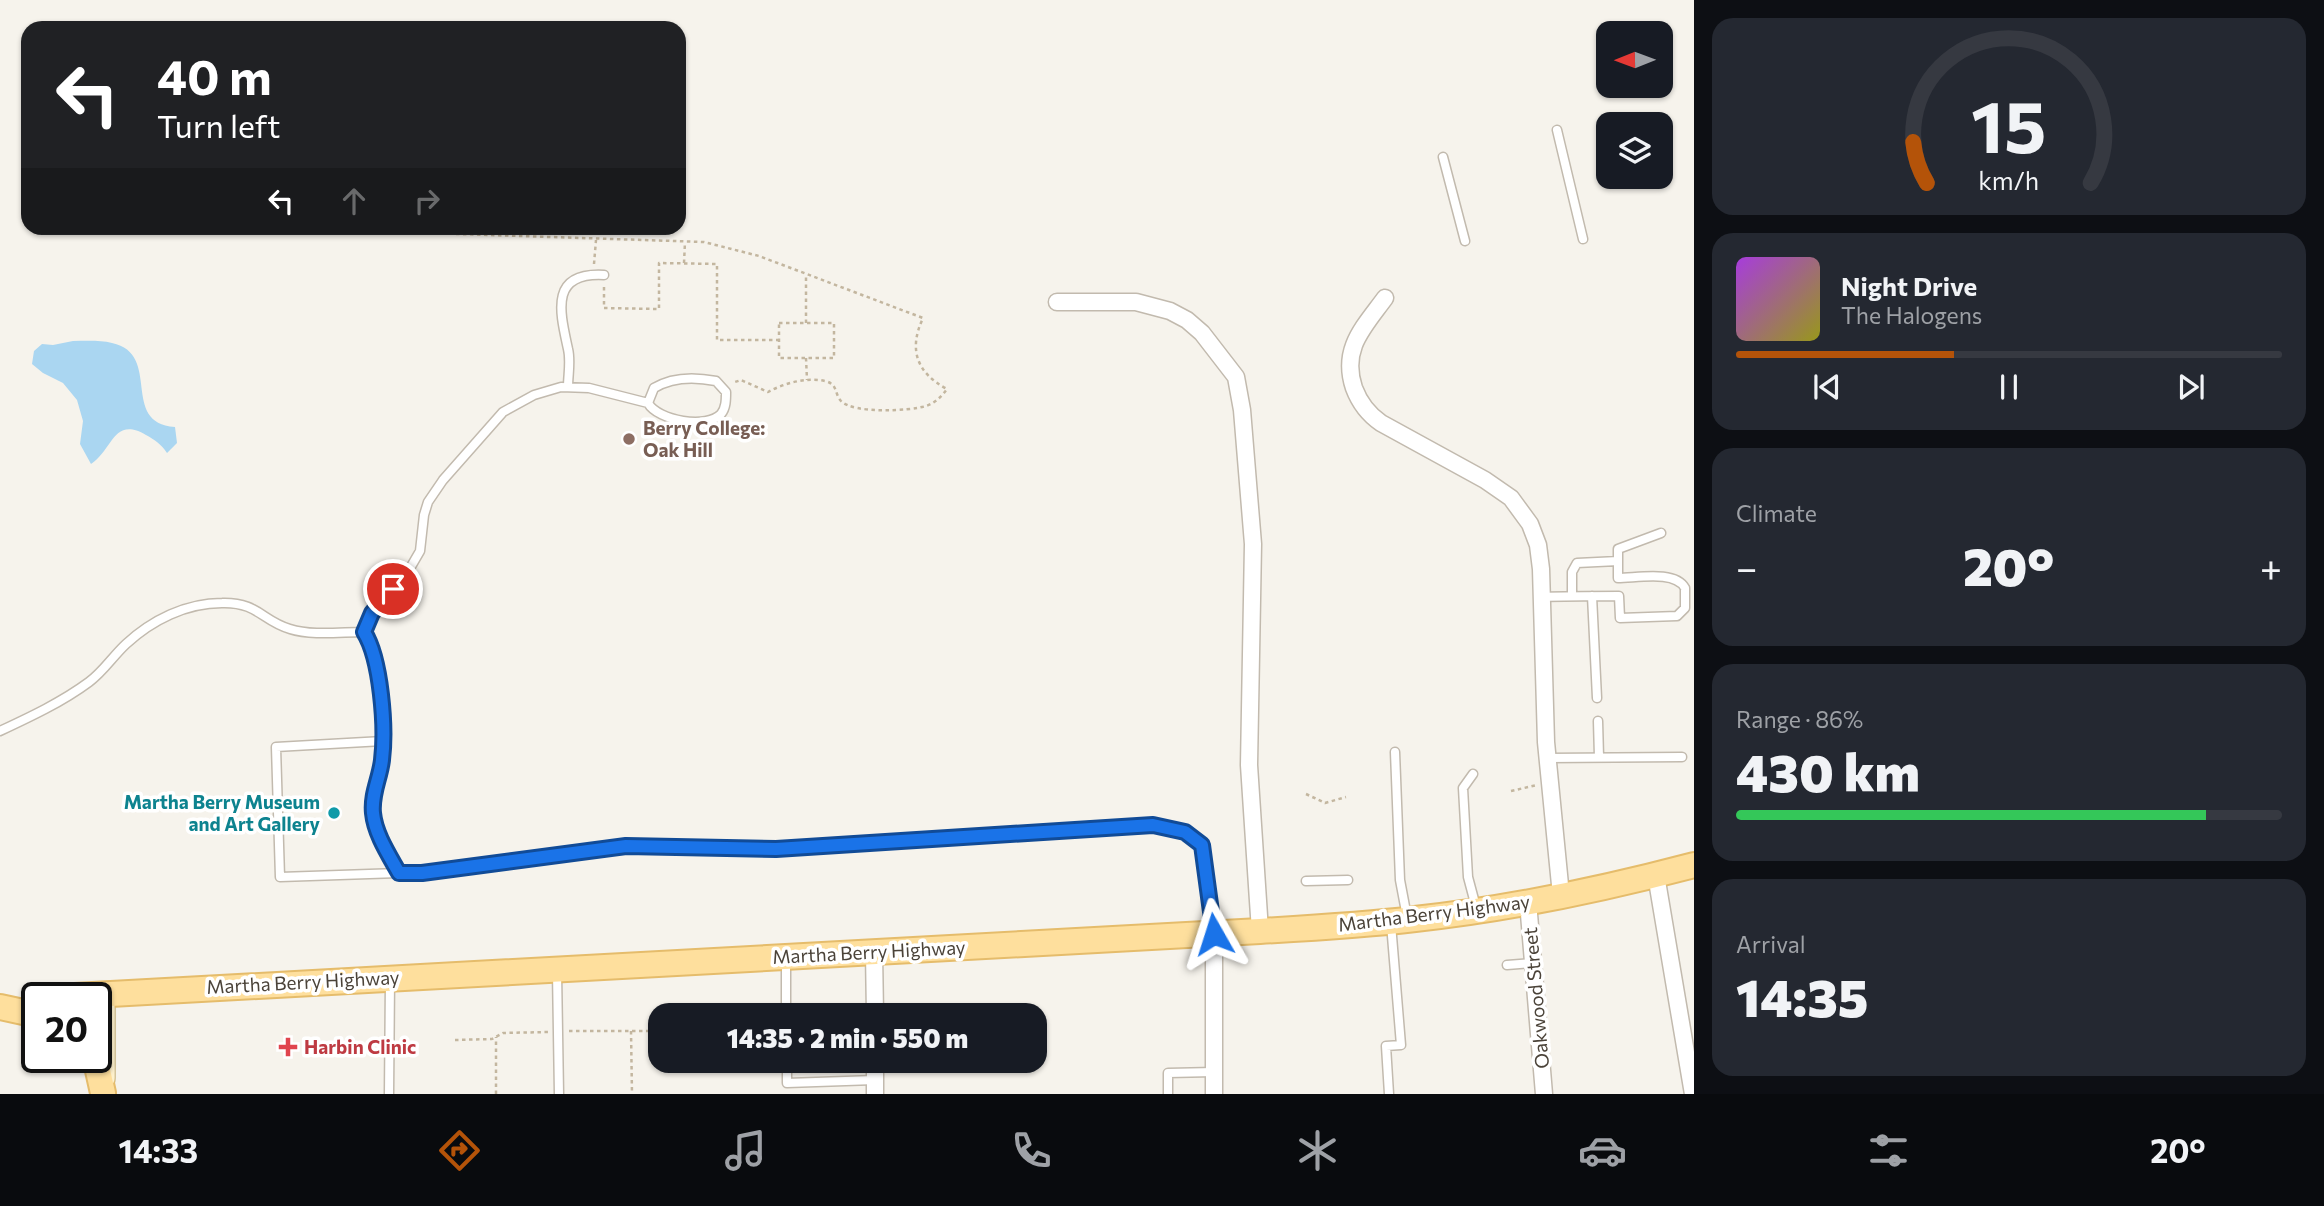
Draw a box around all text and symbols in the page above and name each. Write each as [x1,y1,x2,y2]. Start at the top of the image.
north arrow [1596,21,1673,98]
map controls [1596,21,1673,189]
text: 40 m [157,45,272,105]
icon: left [42,49,133,140]
text: 15 [1971,79,2047,168]
text: Turn left [157,105,281,145]
button: layers [1596,112,1673,189]
text: km/h [1979,164,2039,194]
icon: left [262,182,300,220]
icon: ahead [335,182,373,220]
icon: right [408,182,446,220]
text: Night Drive [1841,270,1977,301]
text: The Halogens [1841,301,1982,329]
icon: previous [1808,368,1846,406]
icon: pause [1990,368,2028,406]
icon: next [2172,368,2210,406]
place label: Berry College: Oak Hill [643,416,765,461]
marker: Berry College: Oak Hill [621,431,637,447]
text: Climate [1736,499,1817,527]
text: 20° [1963,533,2054,597]
text: − [1736,543,1758,590]
text: + [2260,543,2282,590]
pin [363,559,423,619]
icon: arrive [374,570,412,608]
text: Range · 86% [1736,705,1863,733]
text: 430 km [1736,739,1920,803]
place label: Martha Berry Museum and Art Gallery [124,790,321,835]
marker: Martha Berry Museum and Art Gallery [326,805,342,821]
street label: Martha Berry Highway [1337,889,1531,936]
position arrow [1177,897,1251,971]
street label: Oakwood Street [1518,926,1553,1070]
text: Arrival [1736,930,1806,958]
street label: Martha Berry Highway [772,935,966,968]
text: 14:35 [1736,964,1868,1028]
street label: Martha Berry Highway [206,965,400,998]
speed limit sign: 20 [21,982,112,1073]
text: 14:35 · 2 min · 550 m [727,1022,968,1053]
place label: Harbin Clinic [304,1035,416,1058]
marker: Harbin Clinic [278,1037,298,1057]
icon: directions [435,1126,484,1175]
icon: music [721,1126,770,1175]
icon: phone [1007,1126,1056,1175]
icon: climate [1293,1126,1342,1175]
icon: car [1578,1126,1627,1175]
icon: filters [1864,1126,1913,1175]
text: 14:33 [118,1130,198,1170]
text: 20° [2150,1130,2206,1170]

